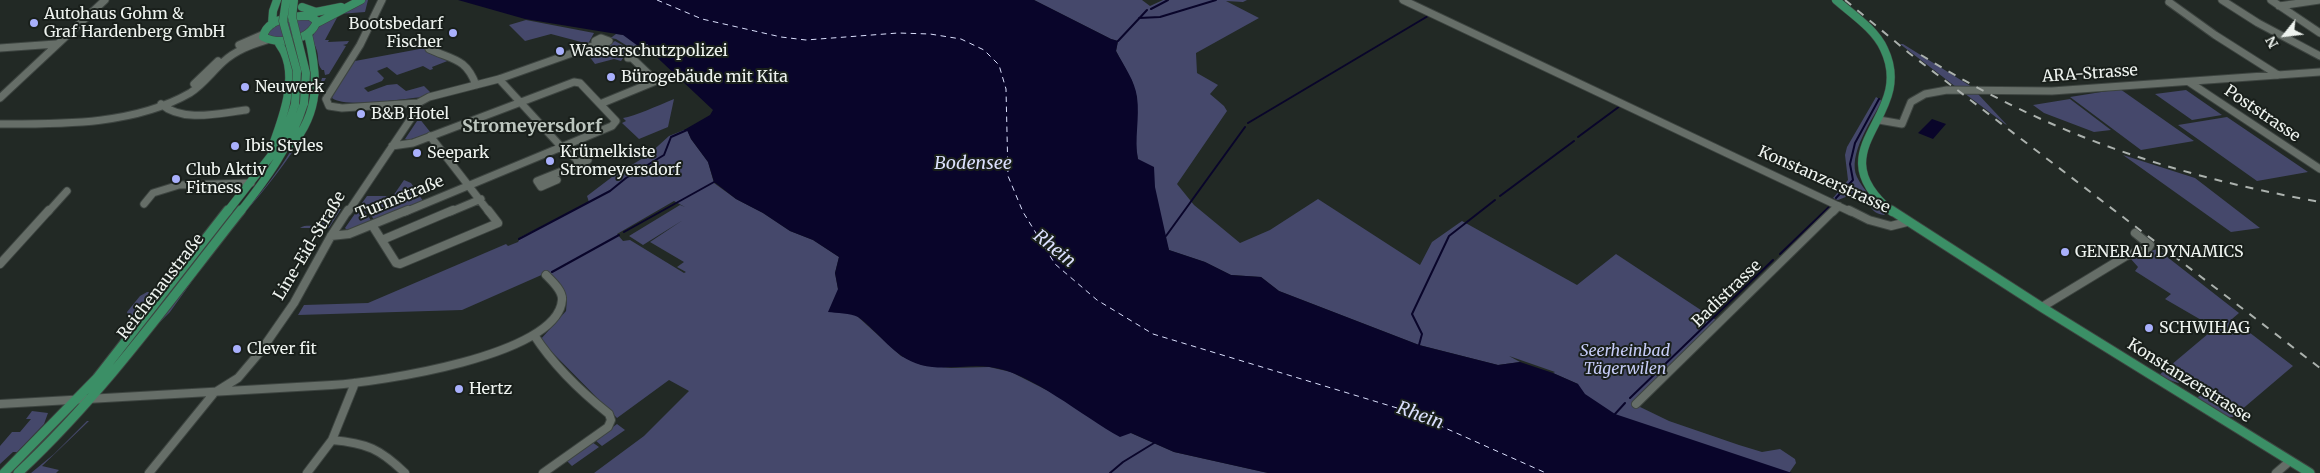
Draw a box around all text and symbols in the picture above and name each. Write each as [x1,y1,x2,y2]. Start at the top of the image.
place label: Autohaus Gohm & Graf Hardenberg GmbH [44,4,225,42]
north arrow [2260,10,2310,60]
place label: Bootsbedarf Fischer [349,14,443,52]
marker: Autohaus Gohm & Graf Hardenberg GmbH [28,17,40,29]
marker: Bootsbedarf Fischer [447,27,459,39]
text: N [2261,33,2282,51]
place label: Wasserschutzpolizei [570,41,728,61]
marker: Wasserschutzpolizei [554,45,566,57]
street label: ARA-Strasse [2041,61,2139,87]
place label: Bürogebäude mit Kita [621,67,788,87]
marker: Bürogebäude mit Kita [605,71,617,83]
place label: Neuwerk [255,77,324,97]
marker: Neuwerk [239,81,251,93]
street label: Poststrasse [2220,82,2304,146]
place label: B&B Hotel [371,104,449,124]
marker: B&B Hotel [355,108,367,120]
district label: Stromeyersdorf [462,116,602,138]
place label: Ibis Styles [245,136,323,156]
marker: Ibis Styles [229,140,241,152]
place label: Krümelkiste Stromeyersdorf [560,142,681,180]
street label: Konstanzerstrasse [1755,142,1893,218]
place label: Seepark [427,143,489,163]
marker: Seepark [411,147,423,159]
water label: Bodensee [934,153,1012,175]
marker: Krümelkiste Stromeyersdorf [544,155,556,167]
place label: Club Aktiv Fitness [186,160,266,198]
street label: Turmstraße [353,172,447,224]
marker: Club Aktiv Fitness [170,173,182,185]
street label: Line-Eid-Straße [270,188,350,304]
water label: Rhein [1029,226,1079,272]
street label: Reichenaustraße [114,230,208,344]
place label: GENERAL DYNAMICS [2075,242,2243,262]
marker: GENERAL DYNAMICS [2059,246,2071,258]
street label: Badistrasse [1688,256,1766,332]
place label: SCHWIHAG [2159,318,2250,338]
marker: SCHWIHAG [2143,322,2155,334]
street label: Konstanzerstrasse [2124,335,2254,427]
place label: Clever fit [247,339,317,359]
park label: Seerheinbad Tägerwilen [1580,341,1670,379]
marker: Clever fit [231,343,243,355]
place label: Hertz [469,379,512,399]
marker: Hertz [453,383,465,395]
water label: Rhein [1394,398,1446,434]

